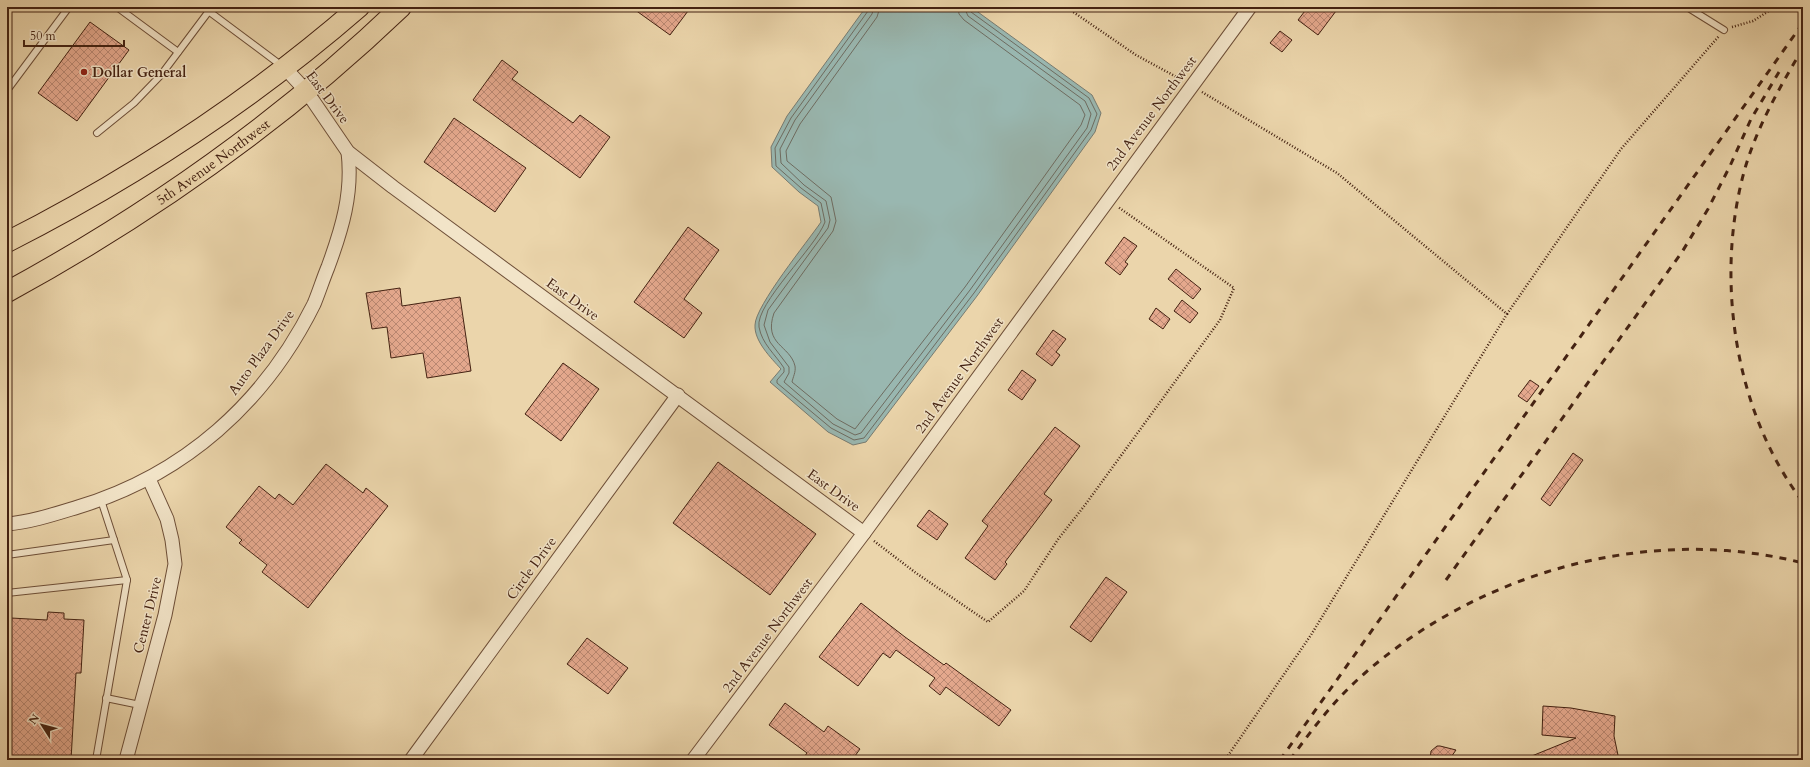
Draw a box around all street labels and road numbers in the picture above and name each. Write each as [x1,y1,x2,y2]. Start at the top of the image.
street label: 2nd Avenue Northwest [1102,52,1201,174]
street label: East Drive [302,67,354,128]
street label: 5th Avenue Northwest [153,114,275,209]
street label: East Drive [542,274,603,325]
street label: Auto Plaza Drive [224,306,299,399]
street label: 2nd Avenue Northwest [911,313,1008,437]
street label: East Drive [803,465,864,516]
street label: Circle Drive [502,533,561,604]
street label: 2nd Avenue Northwest [718,574,817,696]
street label: Center Drive [129,575,166,656]

